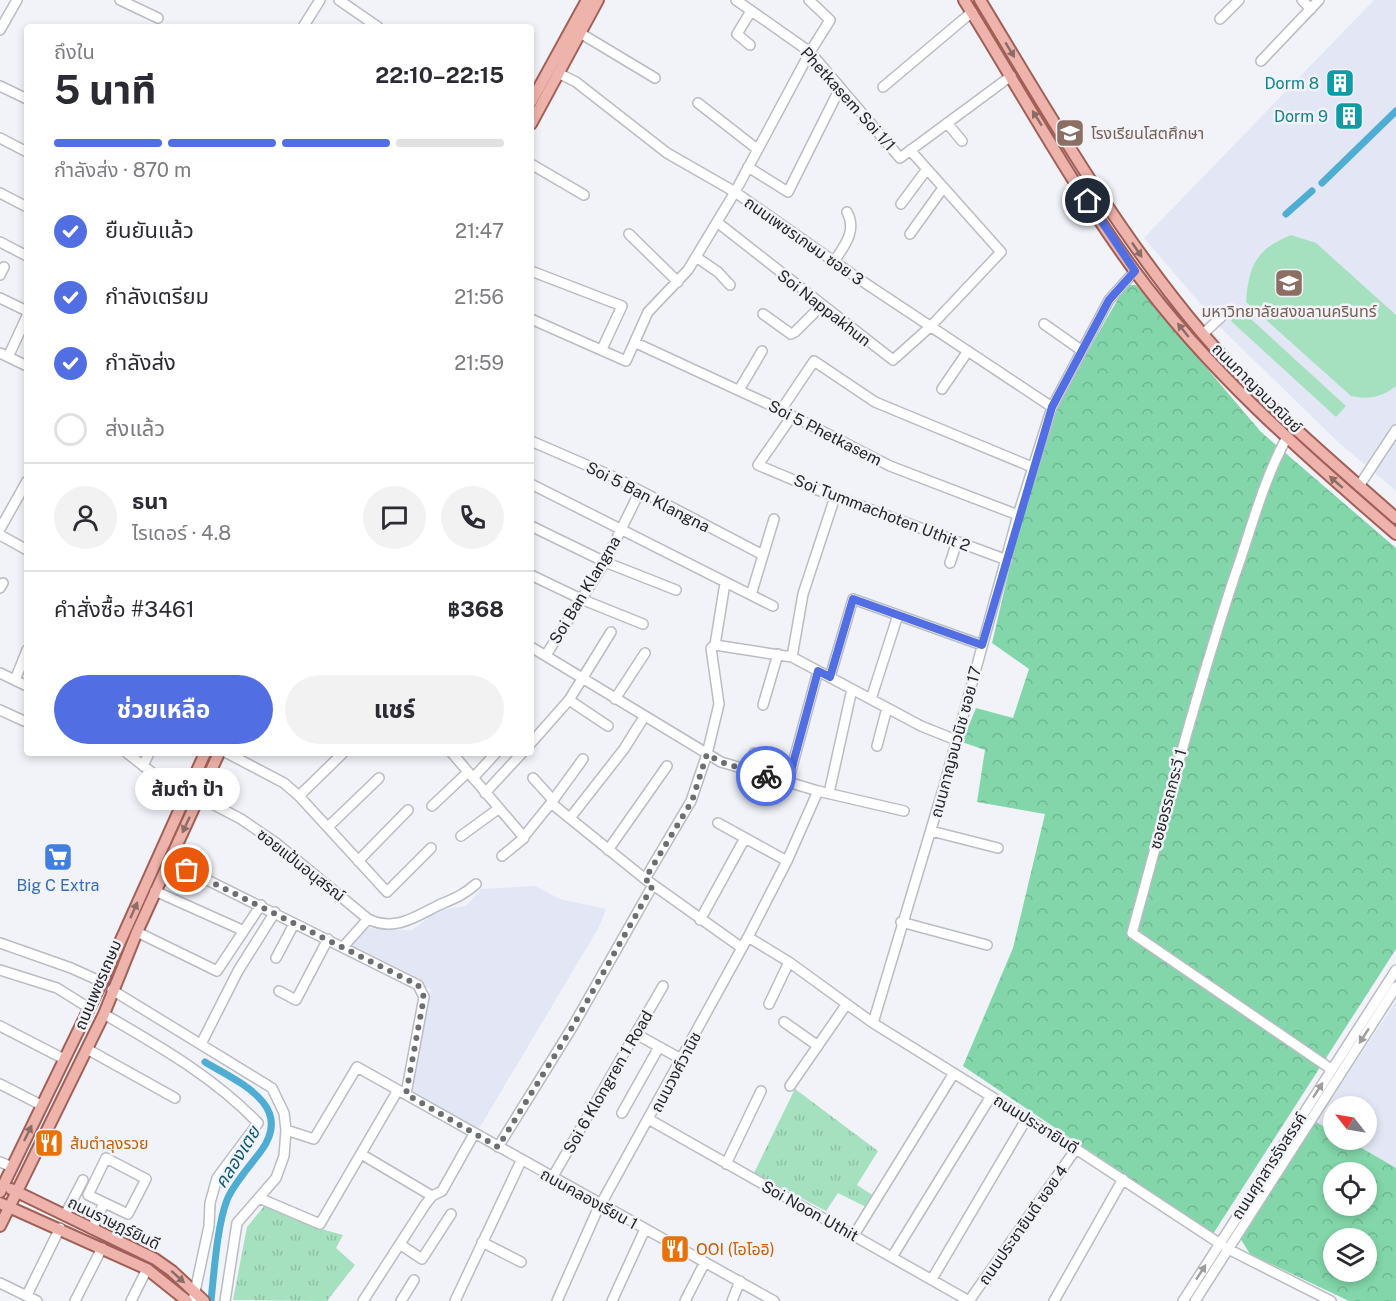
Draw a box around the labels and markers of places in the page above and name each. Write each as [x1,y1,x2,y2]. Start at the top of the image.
building icon: Dorm 8 [1324,67,1356,99]
place label: Dorm 8 [1265,74,1319,93]
building icon: Dorm 9 [1333,100,1365,132]
place label: Dorm 9 [1274,107,1328,126]
school or university icon: โรงเรียนโสตศึกษา [1054,117,1086,149]
place label: โรงเรียนโสตศึกษา [1091,124,1204,143]
pin [1062,175,1113,226]
school or university icon: มหาวิทยาลัยสงขลานครินทร์ [1273,267,1305,299]
place label: มหาวิทยาลัยสงขลานครินทร์ [1202,302,1377,321]
callout: ส้มตำ ป้า [134,768,240,810]
supermarket icon: Big C Extra [42,841,74,873]
pin [161,844,212,895]
place label: Big C Extra [17,876,99,895]
restaurant icon: ส้มตำลุงรวย [33,1127,65,1159]
place label: ส้มตำลุงรวย [70,1134,149,1153]
restaurant icon: OOI (โอโออิ) [659,1233,691,1265]
place label: OOI (โอโออิ) [696,1240,775,1259]

